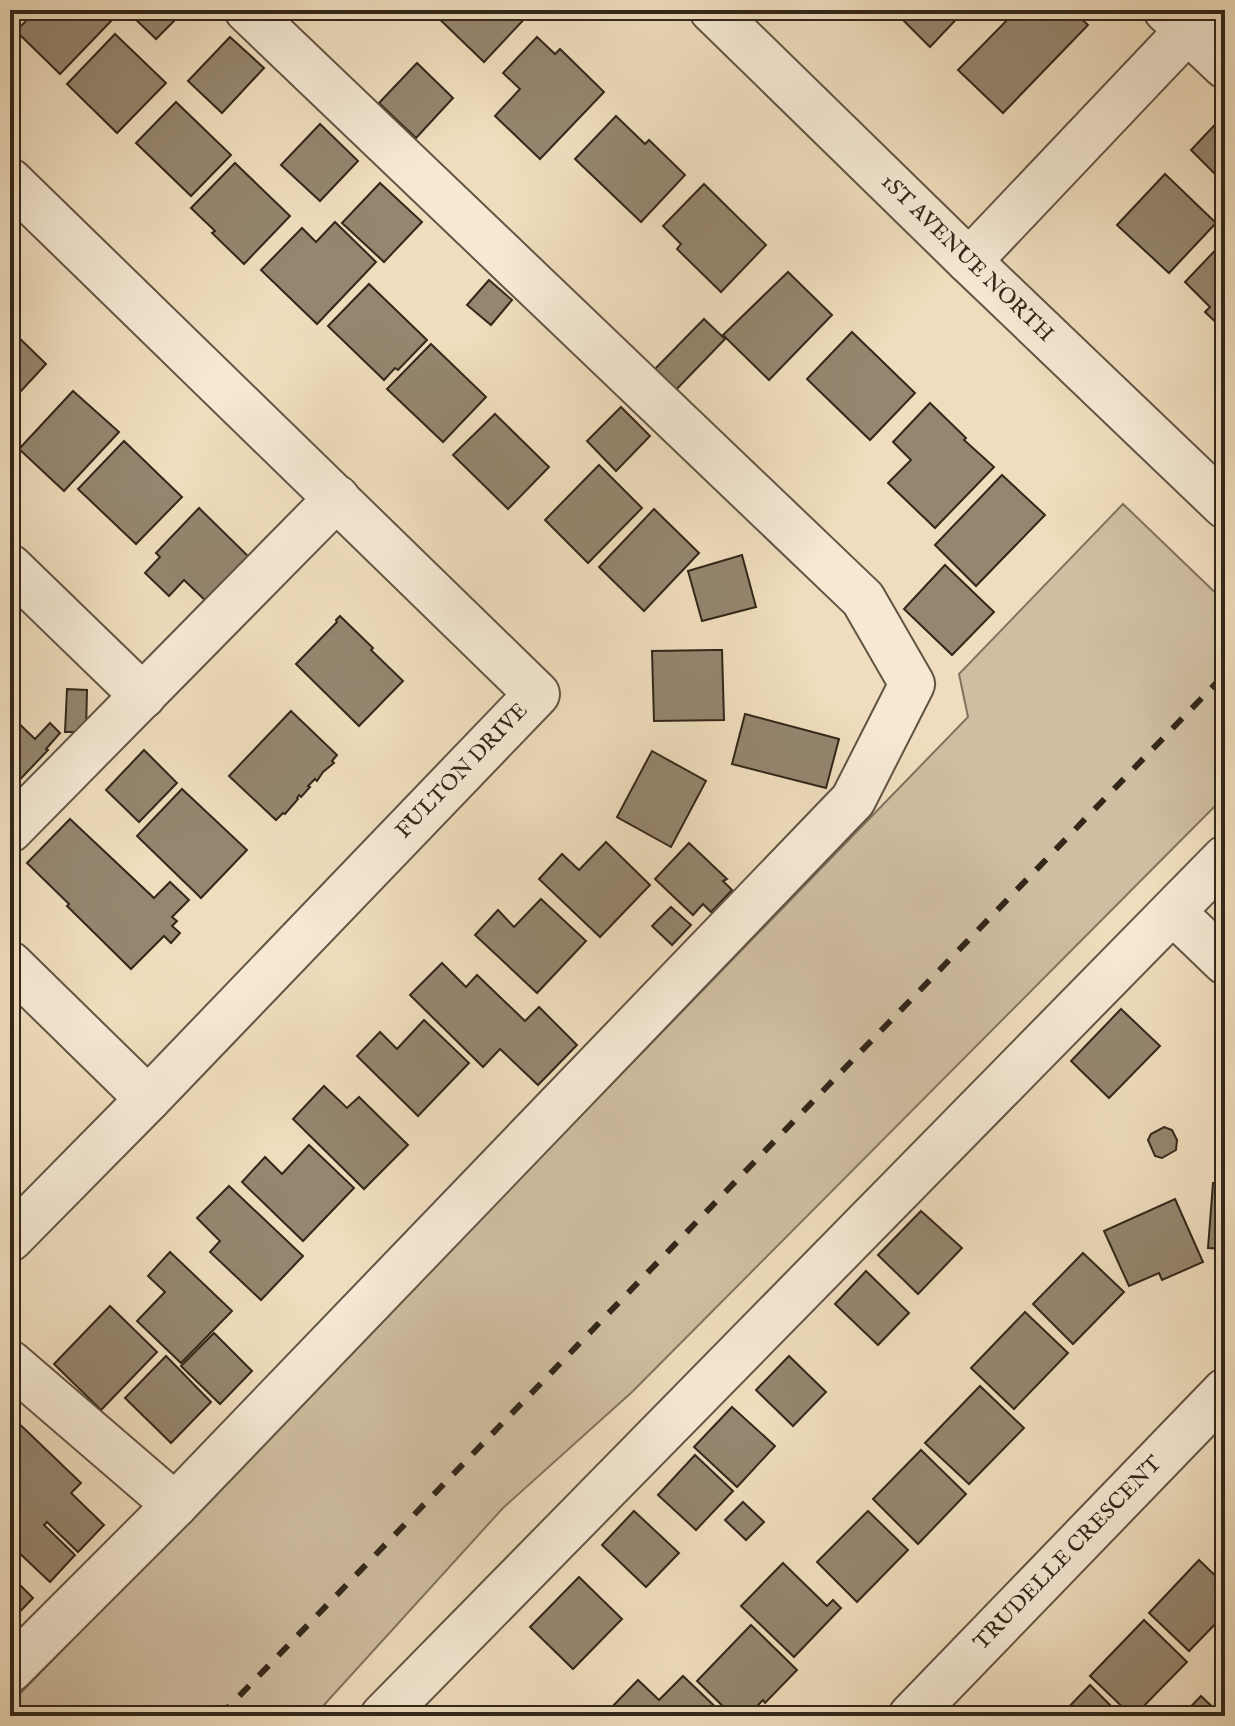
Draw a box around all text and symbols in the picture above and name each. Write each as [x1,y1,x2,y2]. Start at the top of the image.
street label: 1ST AVENUE NORTH [875,168,1059,348]
street label: FULTON DRIVE [390,697,534,845]
street label: TRUDELLE CRESCENT [968,1450,1168,1657]

